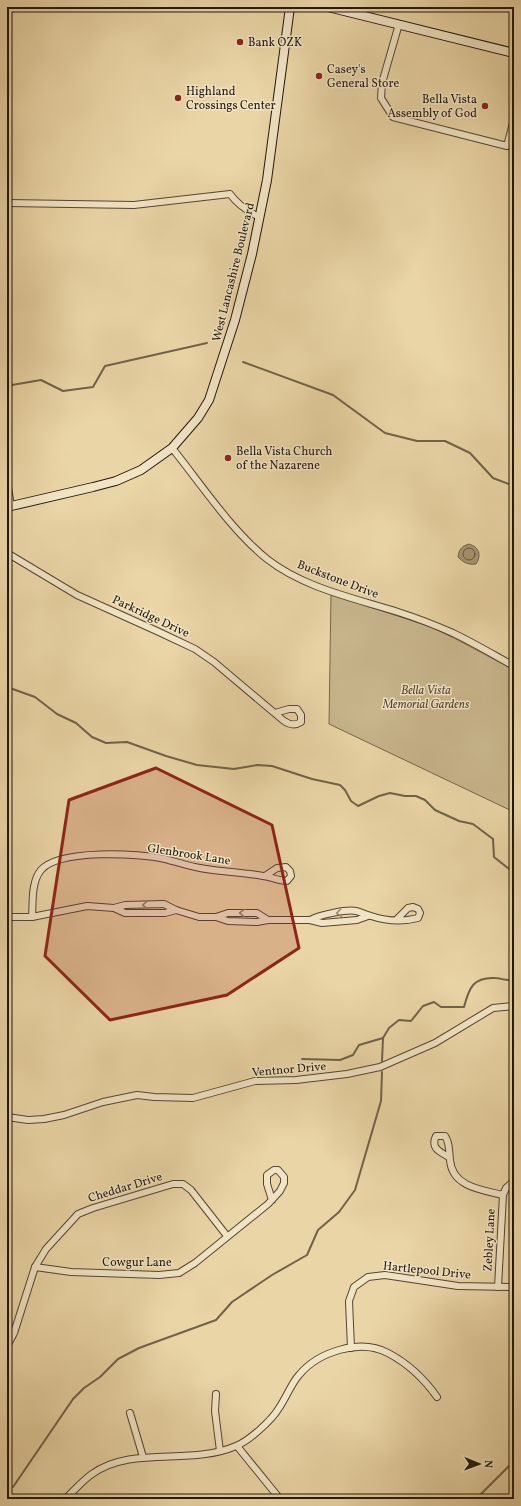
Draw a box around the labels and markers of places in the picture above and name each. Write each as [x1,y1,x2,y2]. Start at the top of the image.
place label: Bank OZK [248,35,302,51]
marker: Bank OZK [235,37,245,47]
place label: Casey's General Store [327,62,399,92]
marker: Casey's General Store [314,71,324,81]
place label: Highland Crossings Center [186,84,275,114]
place label: Bella Vista Assembly of God [387,92,477,122]
marker: Highland Crossings Center [173,93,183,103]
marker: Bella Vista Assembly of God [480,101,490,111]
place label: Bella Vista Church of the Nazarene [236,444,332,474]
marker: Bella Vista Church of the Nazarene [223,453,233,463]

